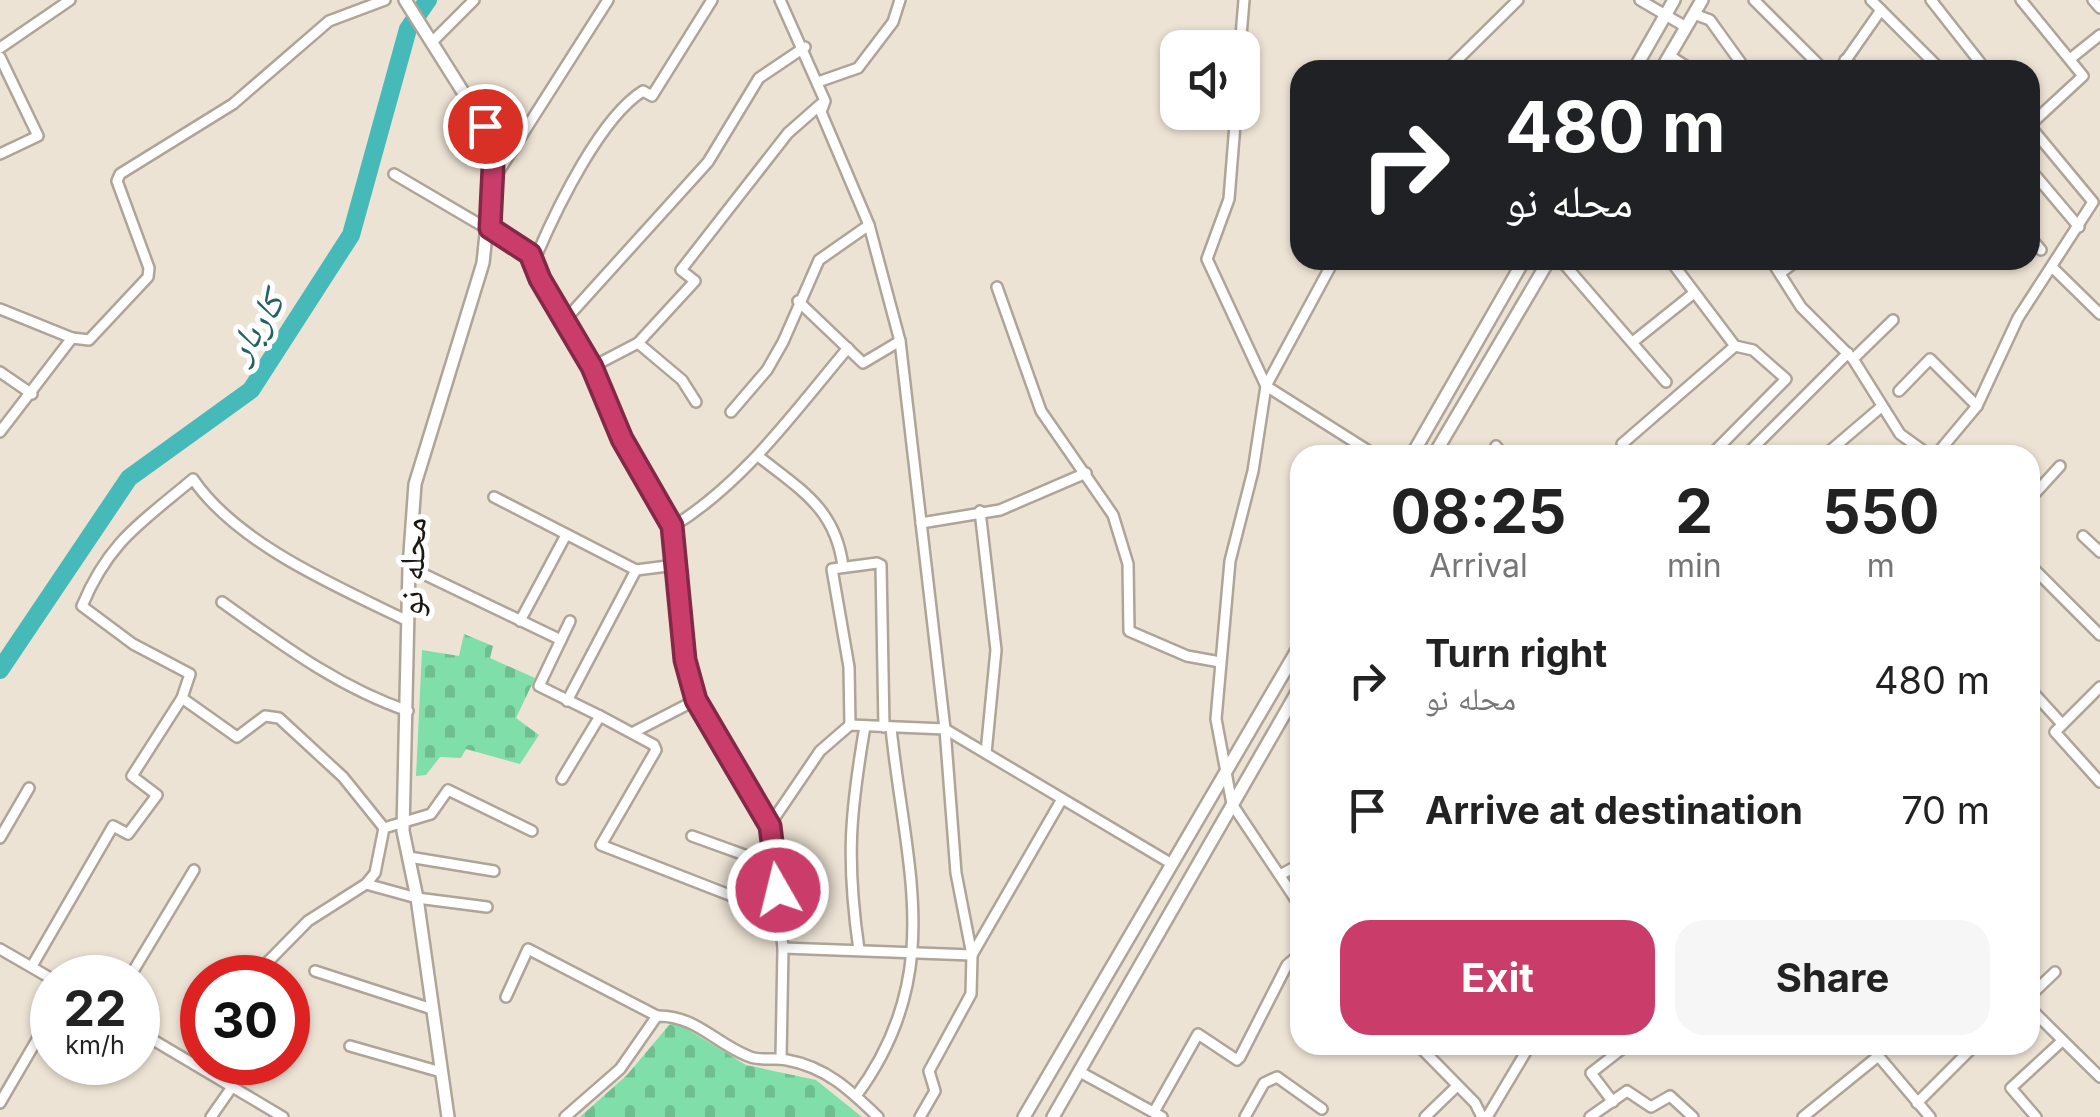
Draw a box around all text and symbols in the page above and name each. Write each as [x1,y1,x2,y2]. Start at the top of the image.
map controls [1160,30,1260,130]
button: sound [1160,30,1260,130]
pin [443,84,528,169]
text: 480 m [1505,84,1726,169]
icon: arrive [458,99,513,154]
icon: right [1340,100,1470,230]
text: محله نو [1505,173,1633,228]
water label: کاربار [213,277,297,372]
text: 08:25 [1391,475,1566,547]
text: 2 [1675,475,1713,547]
text: 550 [1822,475,1939,547]
street label: محله نو [388,517,434,617]
text: Arrival [1429,546,1528,585]
text: min [1667,546,1722,585]
text: m [1867,546,1895,585]
text: Turn right [1425,630,1607,676]
icon: right [1340,653,1395,708]
text: 480 m [1874,657,1990,703]
text: محله نو [1425,679,1516,718]
icon: arrive [1340,783,1395,838]
text: Arrive at destination [1425,787,1803,833]
text: 70 m [1901,787,1990,833]
position arrow [726,838,830,942]
button: Exit [1340,920,1655,1035]
button: Share [1675,920,1990,1035]
speed limit sign: 30 [180,955,310,1085]
text: 22 [64,978,127,1038]
text: km/h [65,1030,125,1060]

